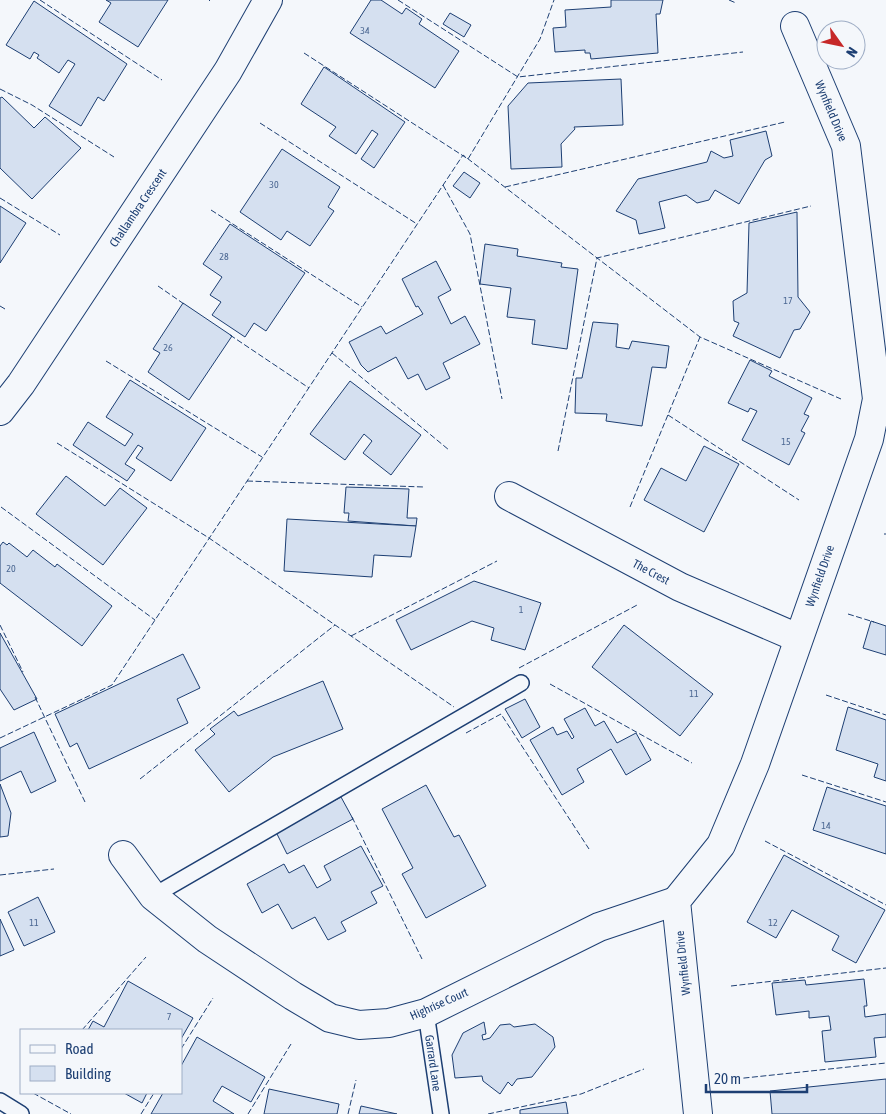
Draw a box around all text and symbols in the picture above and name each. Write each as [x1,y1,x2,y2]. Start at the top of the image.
north arrow [816,20,866,70]
house number: 34 [360,25,370,36]
text: N [843,44,861,60]
street label: Wynfield Drive [812,78,850,144]
street label: Challambra Crescent [107,166,170,250]
house number: 30 [269,179,279,190]
house number: 28 [219,251,229,262]
house number: 17 [783,295,793,306]
house number: 26 [163,342,173,353]
house number: 15 [781,436,791,447]
street label: Wynfield Drive [803,543,837,609]
street label: The Crest [630,556,672,588]
house number: 20 [6,563,16,574]
house number: 1 [519,604,524,615]
house number: 11 [689,688,699,699]
house number: 14 [821,820,831,831]
house number: 11 [29,917,39,928]
house number: 12 [768,917,778,928]
street label: Wynfield Drive [673,930,693,996]
street label: Highrise Court [408,985,471,1023]
house number: 7 [167,1011,172,1022]
legend [20,1029,182,1094]
street label: Garrard Lane [422,1034,444,1092]
text: Road [65,1040,94,1057]
scale bar [706,1062,807,1094]
text: Building [65,1065,111,1082]
text: 20 m [714,1070,741,1087]

